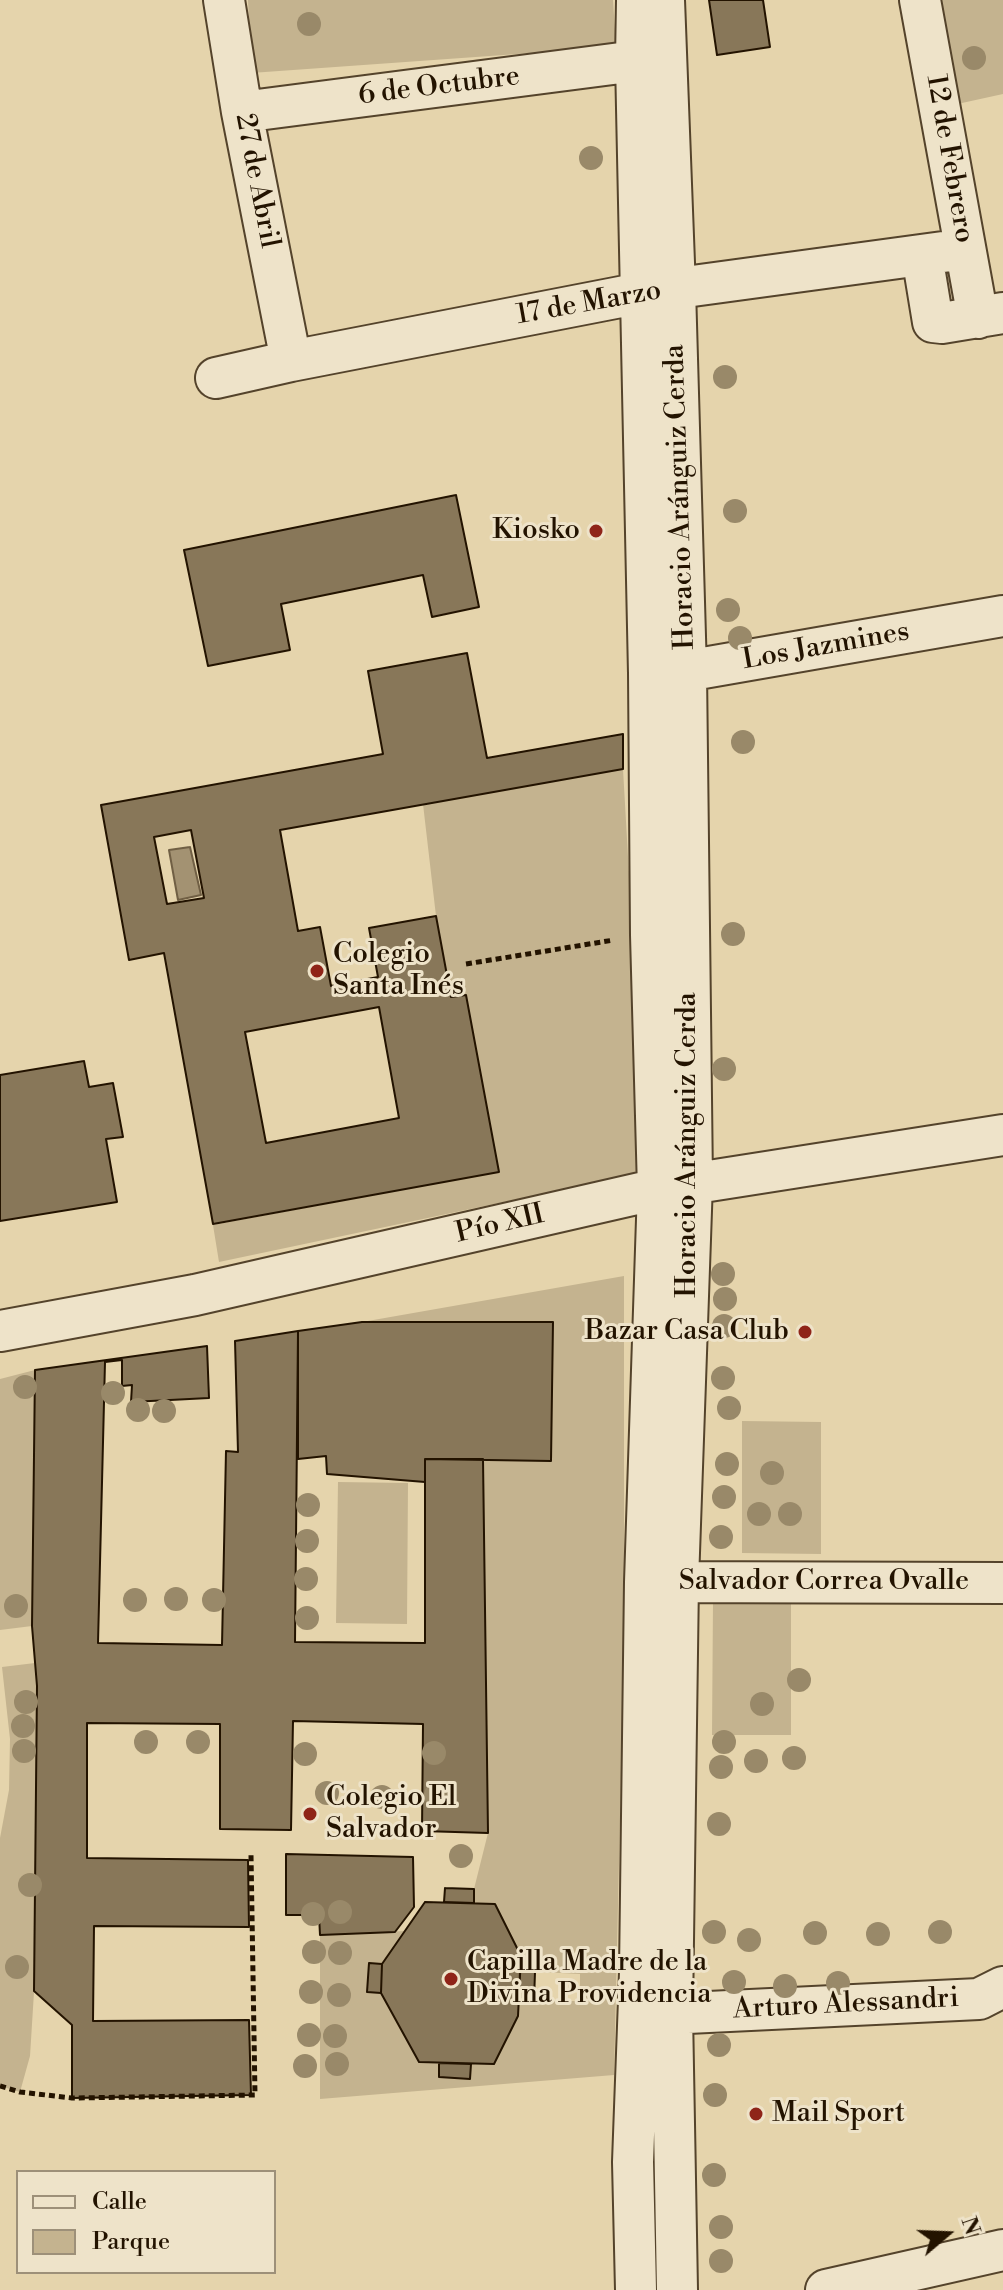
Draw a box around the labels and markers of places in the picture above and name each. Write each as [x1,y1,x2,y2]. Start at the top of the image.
place label: Kiosko [492,514,580,548]
marker: Kiosko [587,522,605,540]
place label: Colegio Santa Inés [333,938,464,1004]
marker: Colegio Santa Inés [308,962,326,980]
place label: Bazar Casa Club [585,1315,789,1349]
marker: Bazar Casa Club [796,1323,814,1341]
place label: Colegio El Salvador [326,1781,456,1847]
marker: Colegio El Salvador [301,1805,319,1823]
place label: Capilla Madre de la Divina Providencia [467,1946,711,2012]
marker: Capilla Madre de la Divina Providencia [442,1970,460,1988]
place label: Mail Sport [772,2097,905,2131]
marker: Mail Sport [747,2105,765,2123]

